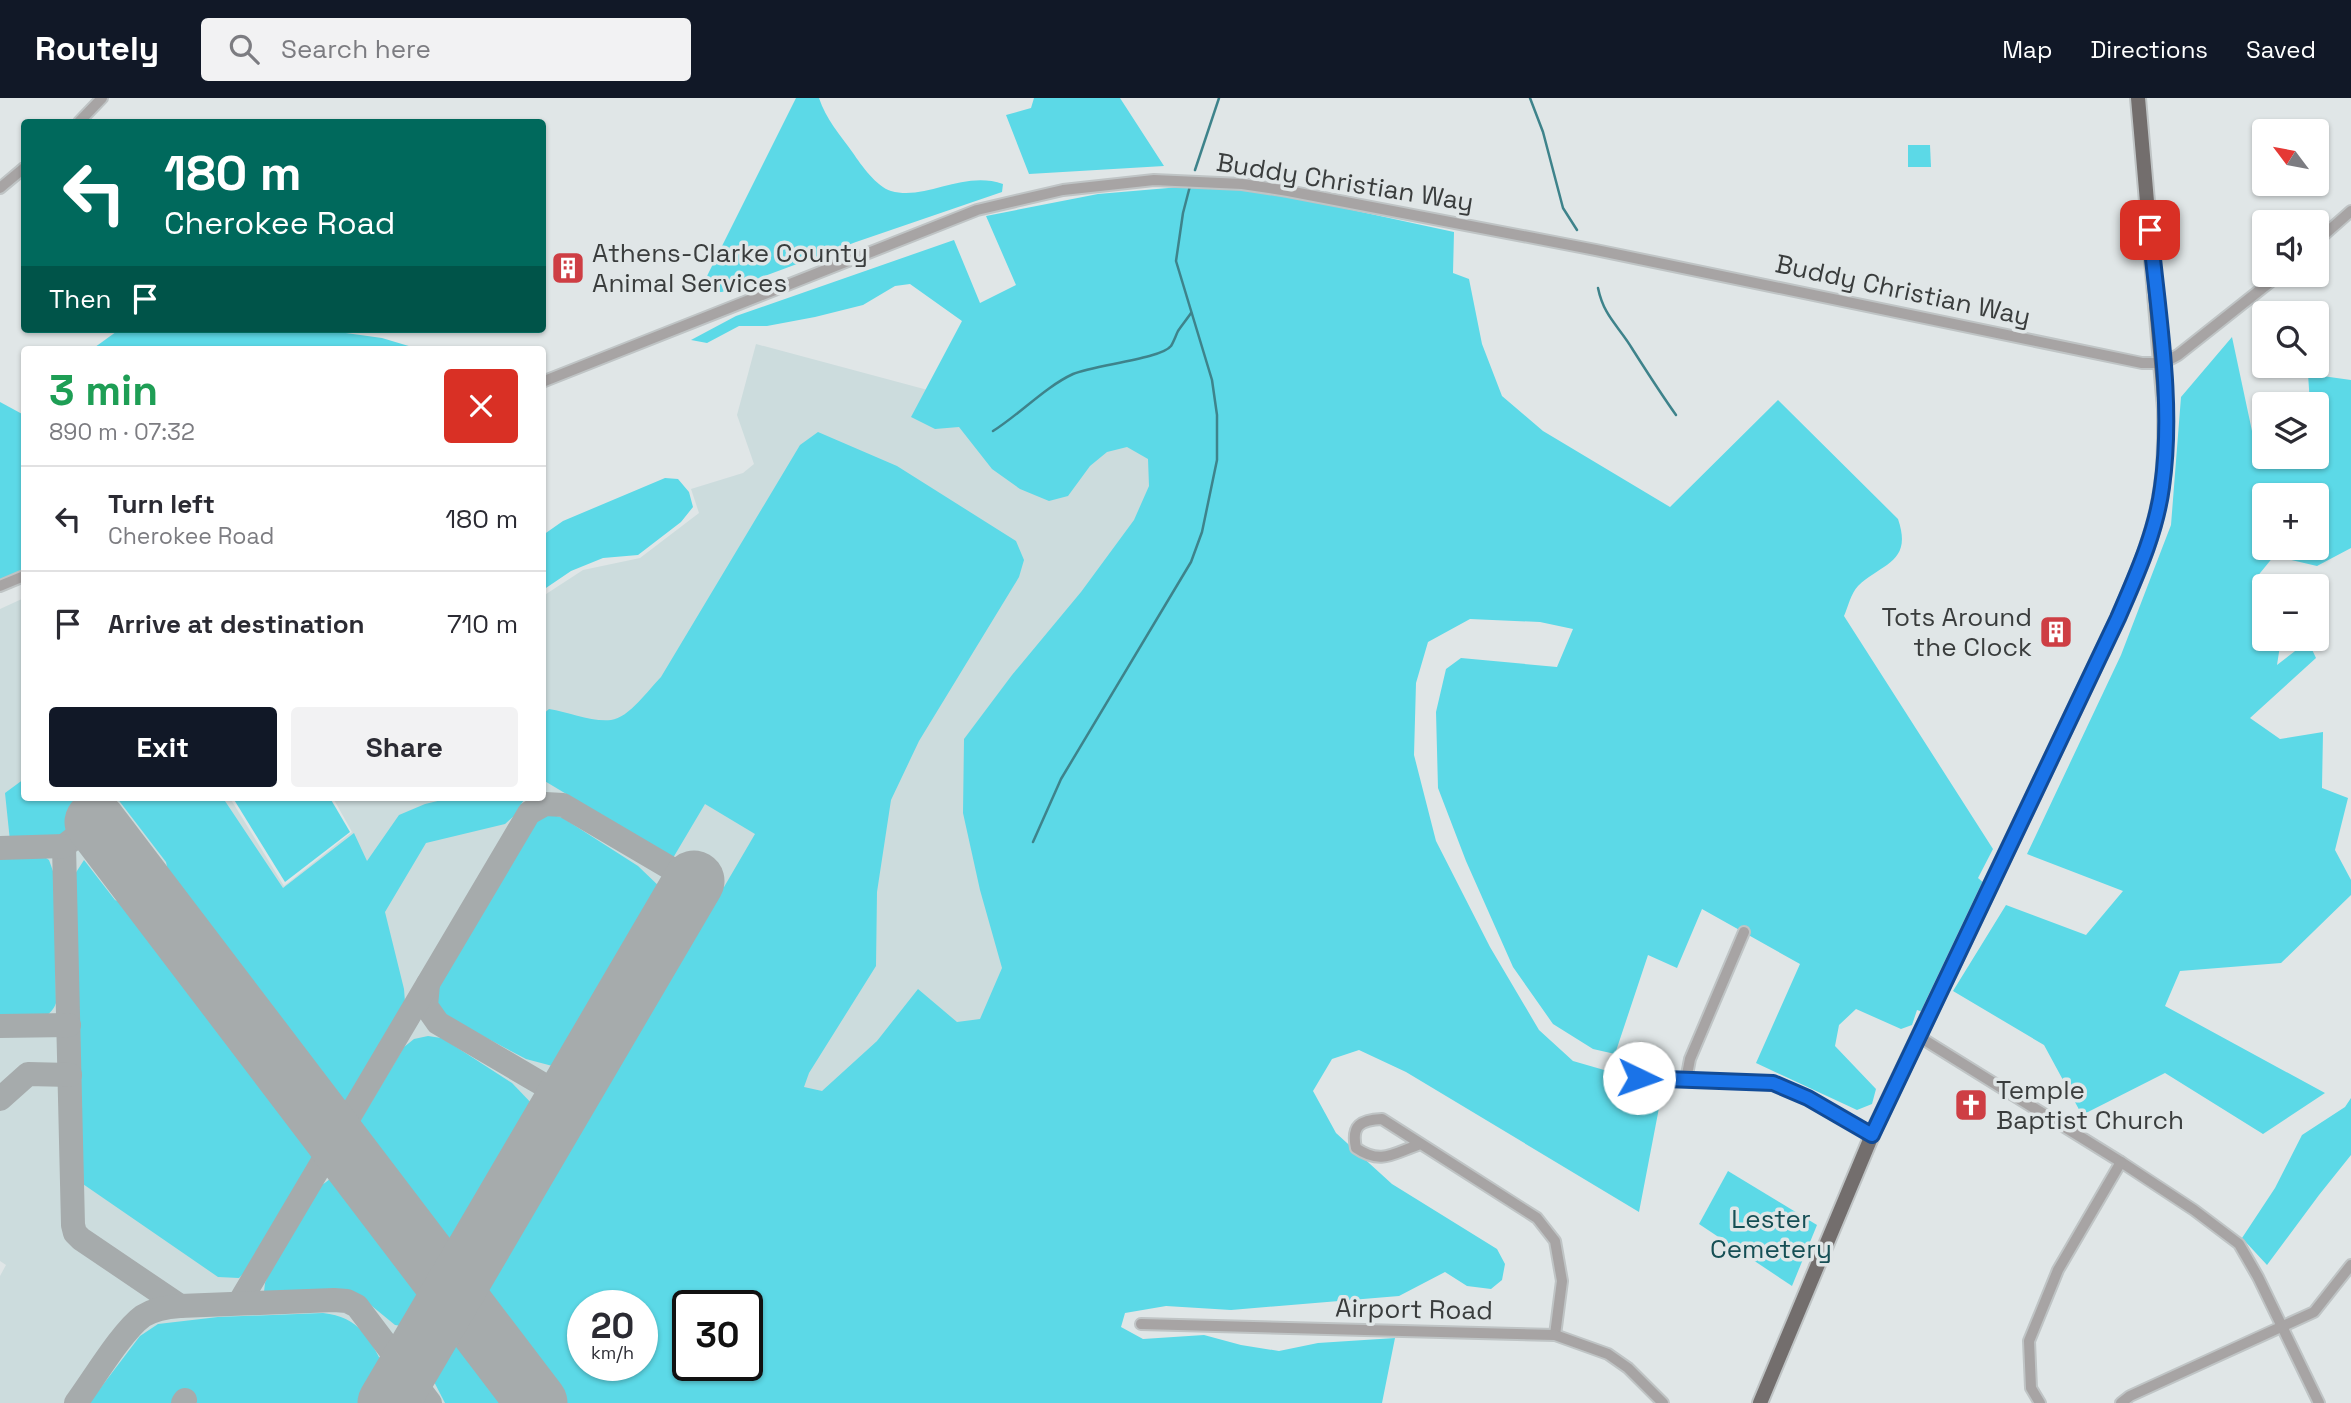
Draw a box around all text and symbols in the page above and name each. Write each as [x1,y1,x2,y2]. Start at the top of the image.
search box [201,18,691,81]
text: Routely [35,28,159,70]
icon: search [225,30,263,68]
text: Search here [281,32,431,66]
text: Map [2002,34,2052,65]
text: Directions [2090,34,2208,65]
text: Saved [2246,34,2316,65]
north arrow [2252,119,2329,196]
map controls [2252,119,2329,651]
text: 180 m [164,142,302,204]
street label: Buddy Christian Way [1214,145,1476,219]
icon: left [49,147,140,238]
pin [2120,200,2180,260]
text: Cherokee Road [164,203,395,243]
button: sound [2252,210,2329,287]
icon: arrive [2131,211,2169,249]
place label: Athens-Clarke County Animal Services [592,236,868,300]
street label: Buddy Christian Way [1772,246,2034,334]
building icon: Athens-Clarke County Animal Services [549,249,587,287]
icon: arrive [126,280,164,318]
text: Then [49,282,112,316]
button: search [2252,301,2329,378]
text: 3 min [49,364,158,417]
button: close [444,369,518,443]
button: layers [2252,392,2329,469]
text: 890 m · 07:32 [49,417,195,447]
button: + [2252,483,2329,560]
text: Turn left [108,487,215,521]
icon: left [49,500,87,538]
text: 180 m [445,502,518,536]
text: Cherokee Road [108,521,274,551]
button: − [2252,574,2329,651]
place label: Tots Around the Clock [1881,600,2032,664]
icon: arrive [49,605,87,643]
text: Arrive at destination [108,607,365,641]
text: 710 m [447,607,518,641]
building icon: Tots Around the Clock [2037,613,2075,651]
button: Exit [49,707,277,787]
button: Share [291,707,518,787]
position arrow [1602,1041,1676,1115]
place label: Temple Baptist Church [1996,1073,2184,1137]
church icon: Temple Baptist Church [1952,1086,1990,1124]
park label: Lester Cemetery [1710,1202,1832,1266]
speed limit sign: 30 [672,1290,763,1381]
street label: Airport Road [1335,1291,1493,1327]
text: 20 [591,1304,634,1348]
text: km/h [591,1341,634,1364]

